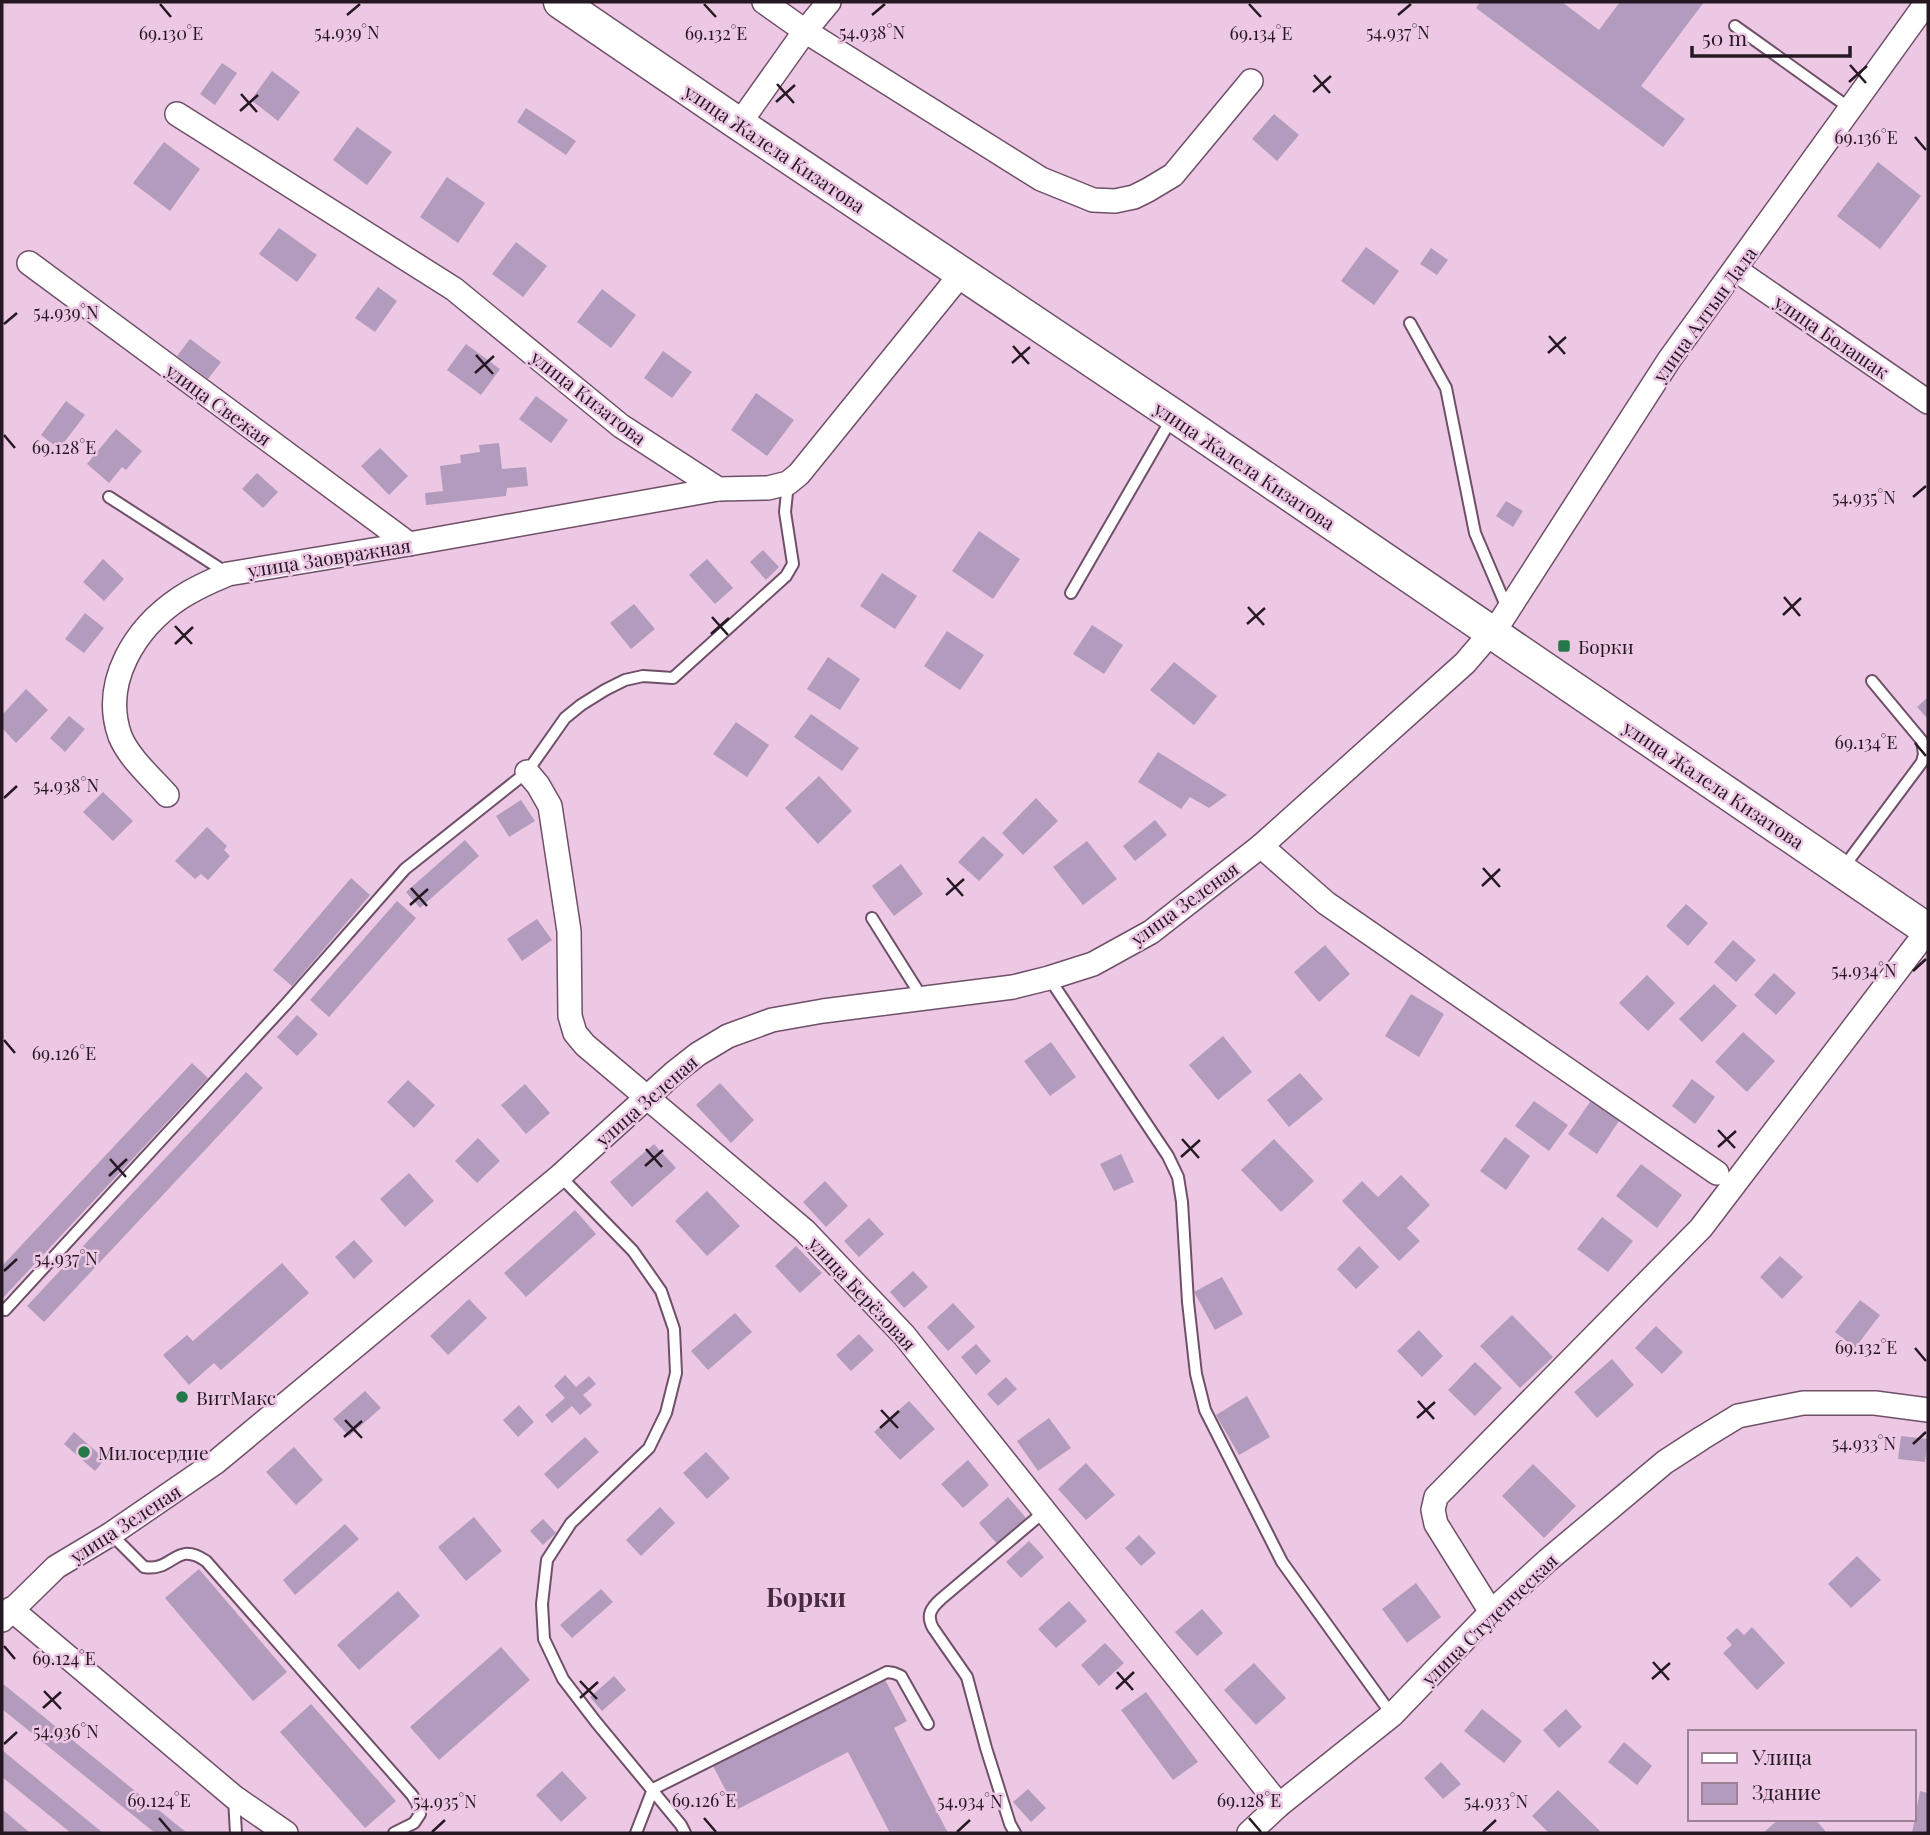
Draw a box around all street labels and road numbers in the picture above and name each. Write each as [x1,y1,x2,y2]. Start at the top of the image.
street label: улица Жалела Кизатова [679,77,871,219]
street label: улица Алтын Дала [1645,241,1762,388]
street label: улица Болашак [1769,287,1895,384]
street label: улица Кизатова [525,343,653,451]
street label: улица Свежая [160,356,277,451]
street label: улица Жалела Кизатова [1149,394,1341,536]
street label: улица Заовражная [245,531,412,583]
street label: улица Жалела Кизатова [1618,713,1810,855]
street label: улица Зеленая [1124,855,1243,951]
street label: улица Зеленая [589,1048,703,1152]
street label: улица Берёзовая [803,1230,923,1356]
street label: улица Зеленая [64,1477,185,1569]
street label: улица Студенческая [1415,1547,1562,1691]

